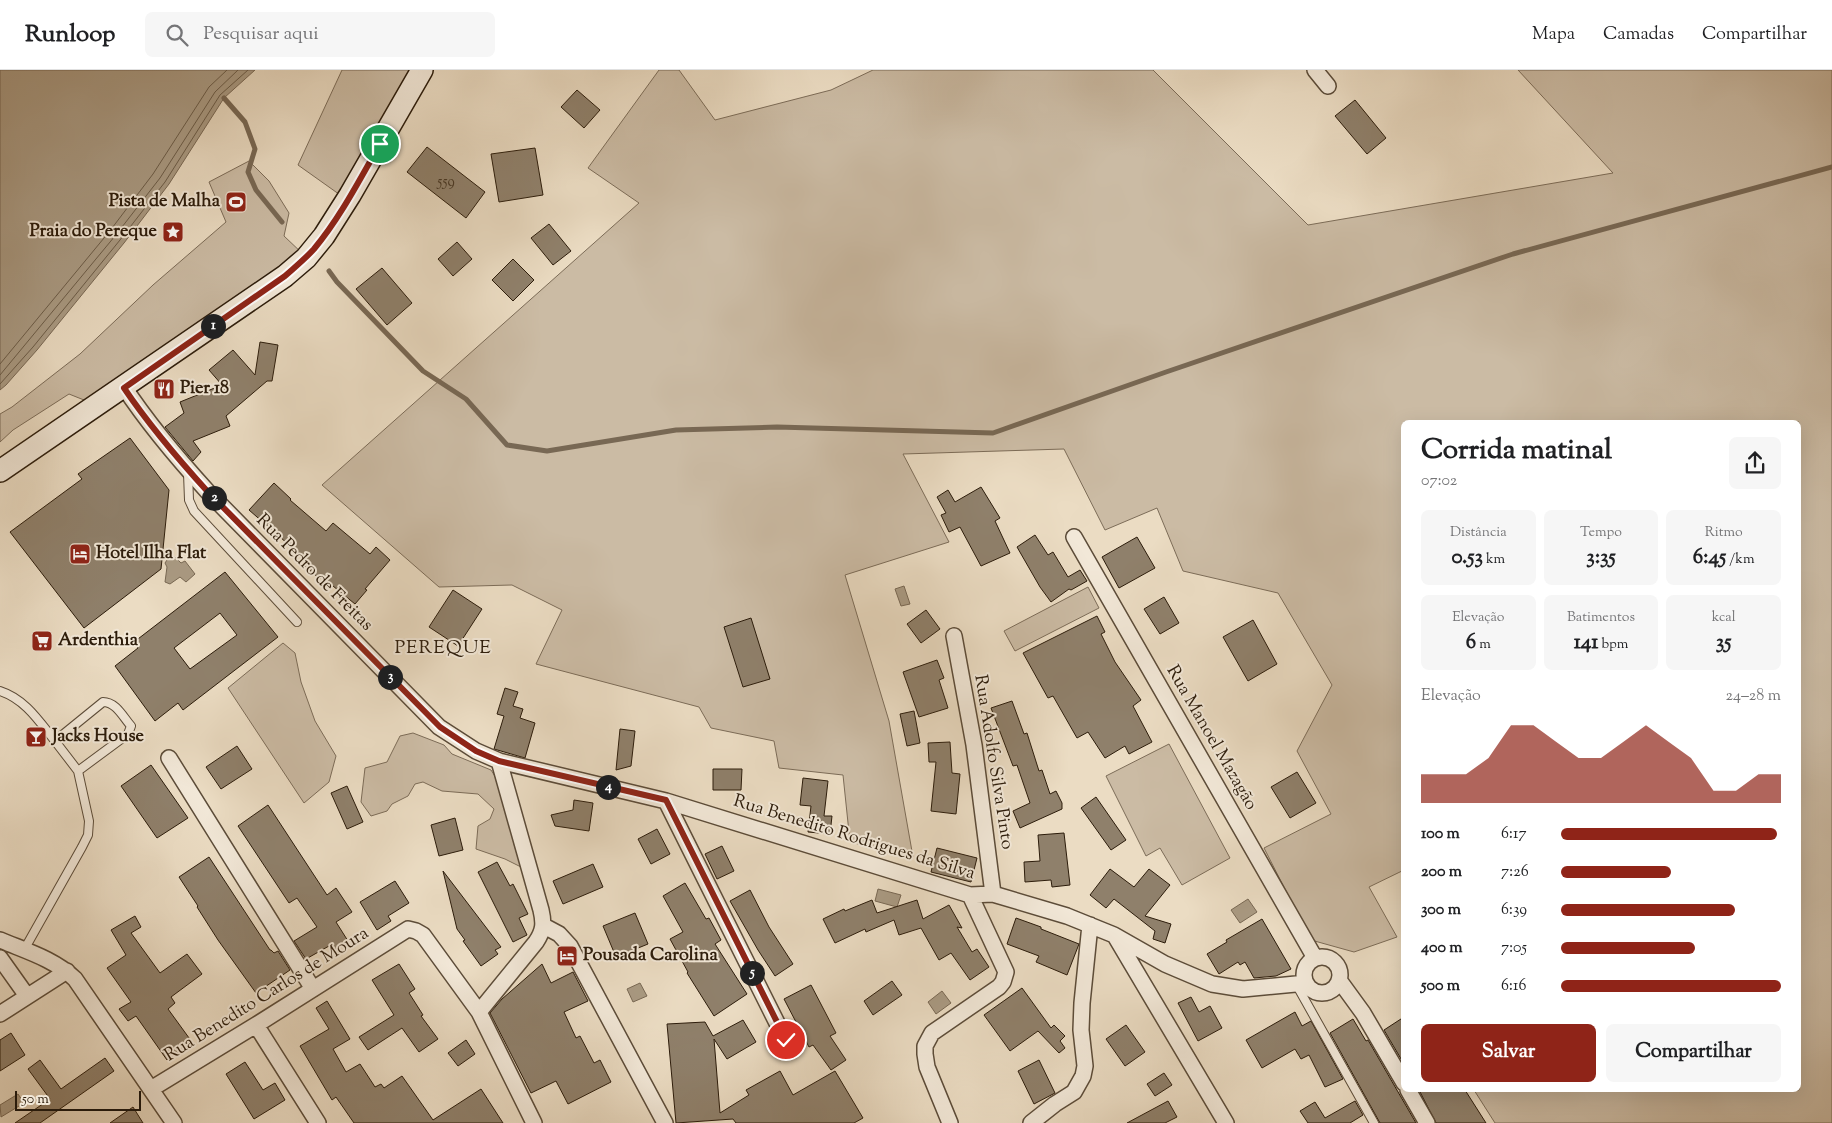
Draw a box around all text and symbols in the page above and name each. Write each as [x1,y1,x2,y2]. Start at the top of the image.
search box [145,12,495,57]
text: Runloop [25,18,115,52]
icon: search [163,21,191,49]
text: Pesquisar aqui [203,21,319,48]
text: Mapa [1532,22,1575,48]
text: Camadas [1603,22,1674,48]
text: Compartilhar [1702,22,1807,48]
pin [359,123,401,165]
icon: arrive [366,130,394,158]
house number: 559 [436,172,455,193]
place label: Pista de Malha [109,189,221,215]
sports icon: Pista de Malha [224,190,248,214]
place label: Praia do Pereque [30,219,158,245]
place icon: Praia do Pereque [161,220,185,244]
pin: 1 [200,314,226,338]
text: 1 [211,316,216,336]
place label: Pier 18 [180,376,229,402]
restaurant icon: Pier 18 [152,377,176,401]
text: Corrida matinal [1421,431,1612,471]
button: share [1729,437,1781,489]
text: 07:02 [1421,470,1457,493]
pin: 2 [202,486,226,510]
text: 2 [211,488,218,508]
street label: Rua Pedro de Freitas [249,508,379,638]
text: Distância [1450,523,1507,543]
text: Tempo [1580,523,1622,543]
text: Ritmo [1705,523,1743,543]
place label: Hotel Ilha Flat [96,541,207,567]
hotel icon: Hotel Ilha Flat [68,542,92,566]
text: 0.53 [1451,543,1483,573]
text: 3:35 [1586,543,1616,573]
text: 6:45 [1693,543,1726,573]
text: km [1483,550,1505,570]
text: /km [1726,550,1755,570]
text: Elevação [1452,608,1505,628]
text: Batimentos [1567,608,1635,628]
text: kcal [1712,608,1736,628]
place label: Ardenthia [58,628,139,654]
text: 6 [1466,628,1476,658]
text: 141 [1574,628,1599,658]
text: 35 [1716,628,1731,658]
supermarket icon: Ardenthia [30,629,54,653]
district label: PEREQUE [394,635,492,662]
text: m [1476,635,1491,655]
text: bpm [1599,635,1628,655]
street label: Rua Manoel Mazagão [1159,661,1263,815]
pin: 3 [378,664,402,690]
text: 3 [388,667,393,687]
street label: Rua Adolfo Silva Pinto [966,673,1020,851]
text: Elevação [1421,685,1481,708]
text: 24–28 m [1726,685,1781,708]
place label: Jacks House [50,724,145,750]
bar icon: Jacks House [24,725,48,749]
pin: 4 [596,774,620,800]
text: 4 [605,777,612,797]
street label: Rua Benedito Rodrigues da Silva [730,789,978,887]
text: 100 m [1421,823,1460,846]
text: 6:17 [1501,823,1526,846]
text: 200 m [1421,861,1462,884]
text: 7:26 [1501,861,1529,884]
text: 300 m [1421,899,1461,922]
text: 6:39 [1501,899,1527,922]
street label: Rua Benedito Carlos de Moura [160,921,374,1069]
text: 400 m [1421,937,1463,960]
text: 7:05 [1501,937,1527,960]
place label: Pousada Carolina [583,943,719,969]
hotel icon: Pousada Carolina [555,944,579,968]
pin: 5 [740,960,764,986]
text: 5 [750,963,755,983]
text: 500 m [1421,975,1460,998]
text: 6:16 [1501,975,1526,998]
pin [765,1019,807,1061]
button: Salvar [1421,1024,1596,1082]
button: Compartilhar [1606,1024,1781,1082]
icon: check [772,1026,800,1054]
scale bar [15,1088,141,1111]
text: 50 m [22,1090,49,1110]

